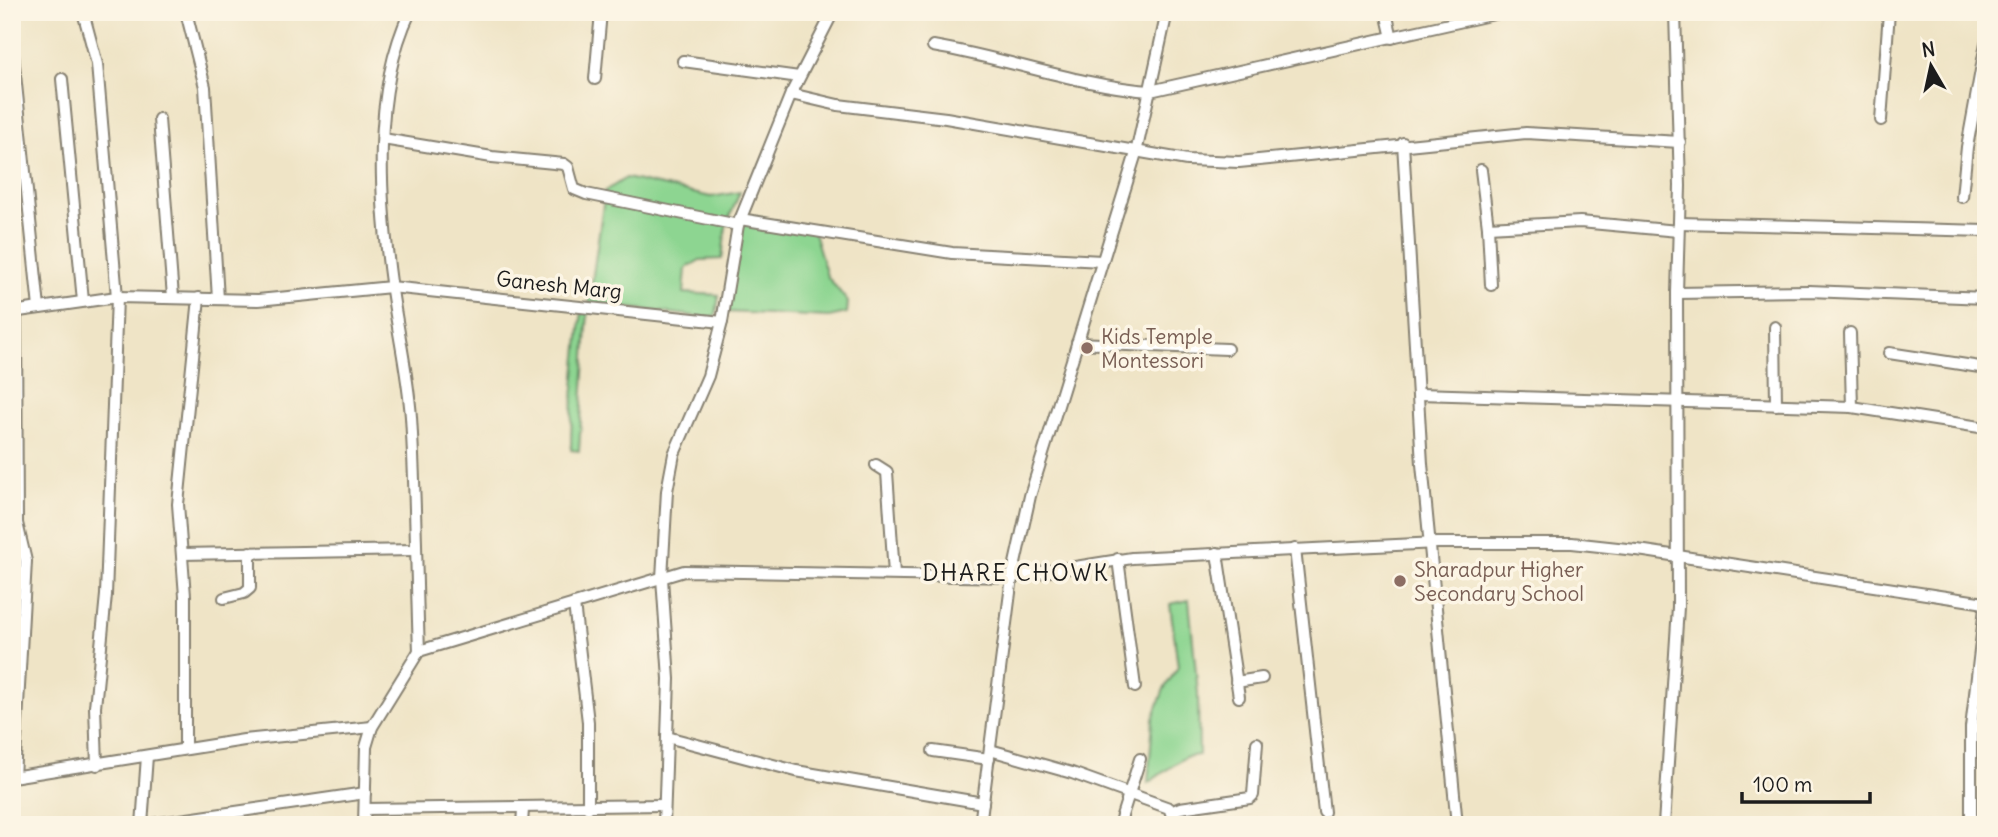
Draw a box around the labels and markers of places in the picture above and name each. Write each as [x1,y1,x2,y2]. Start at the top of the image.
place label: Kids Temple Montessori [1101,323,1213,374]
marker: Kids Temple Montessori [1079,340,1095,356]
place label: Sharadpur Higher Secondary School [1414,556,1584,607]
marker: Sharadpur Higher Secondary School [1392,573,1408,589]

